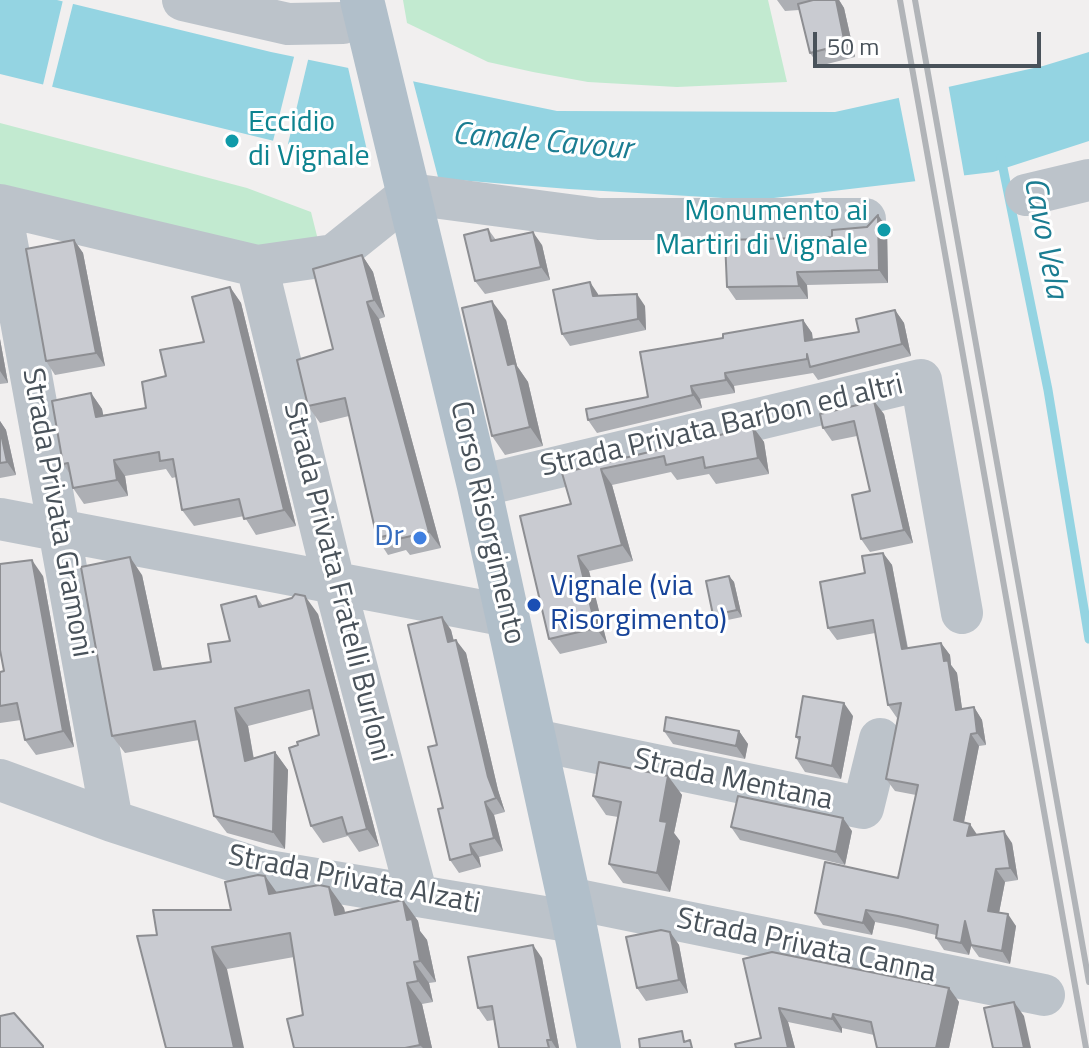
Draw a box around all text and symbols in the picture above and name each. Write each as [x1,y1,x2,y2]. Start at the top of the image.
scale bar [817,16,1045,66]
text: 50 m [827,28,879,64]
place label: Eccidio di Vignale [248,106,370,176]
water label: Canale Cavour [451,116,633,170]
marker: Eccidio di Vignale [223,132,241,150]
water label: Cavo Vela [1013,174,1075,302]
place label: Monumento ai Martiri di Vignale [655,195,868,266]
marker: Monumento ai Martiri di Vignale [875,221,893,239]
street label: Strada Privata Gramoni [13,366,99,660]
street label: Strada Privata Barbon ed altri [537,368,907,486]
street label: Corso Risorgimento [441,398,531,648]
street label: Strada Privata Fratelli Burloni [274,399,398,765]
place label: Dr [374,520,404,556]
marker: Dr [411,529,429,547]
place label: Vignale (via Risorgimento) [550,570,727,640]
marker: Vignale (via Risorgimento) [525,596,543,614]
street label: Strada Mentana [630,742,836,820]
street label: Strada Privata Alzati [225,839,483,923]
street label: Strada Privata Canna [673,902,939,992]

